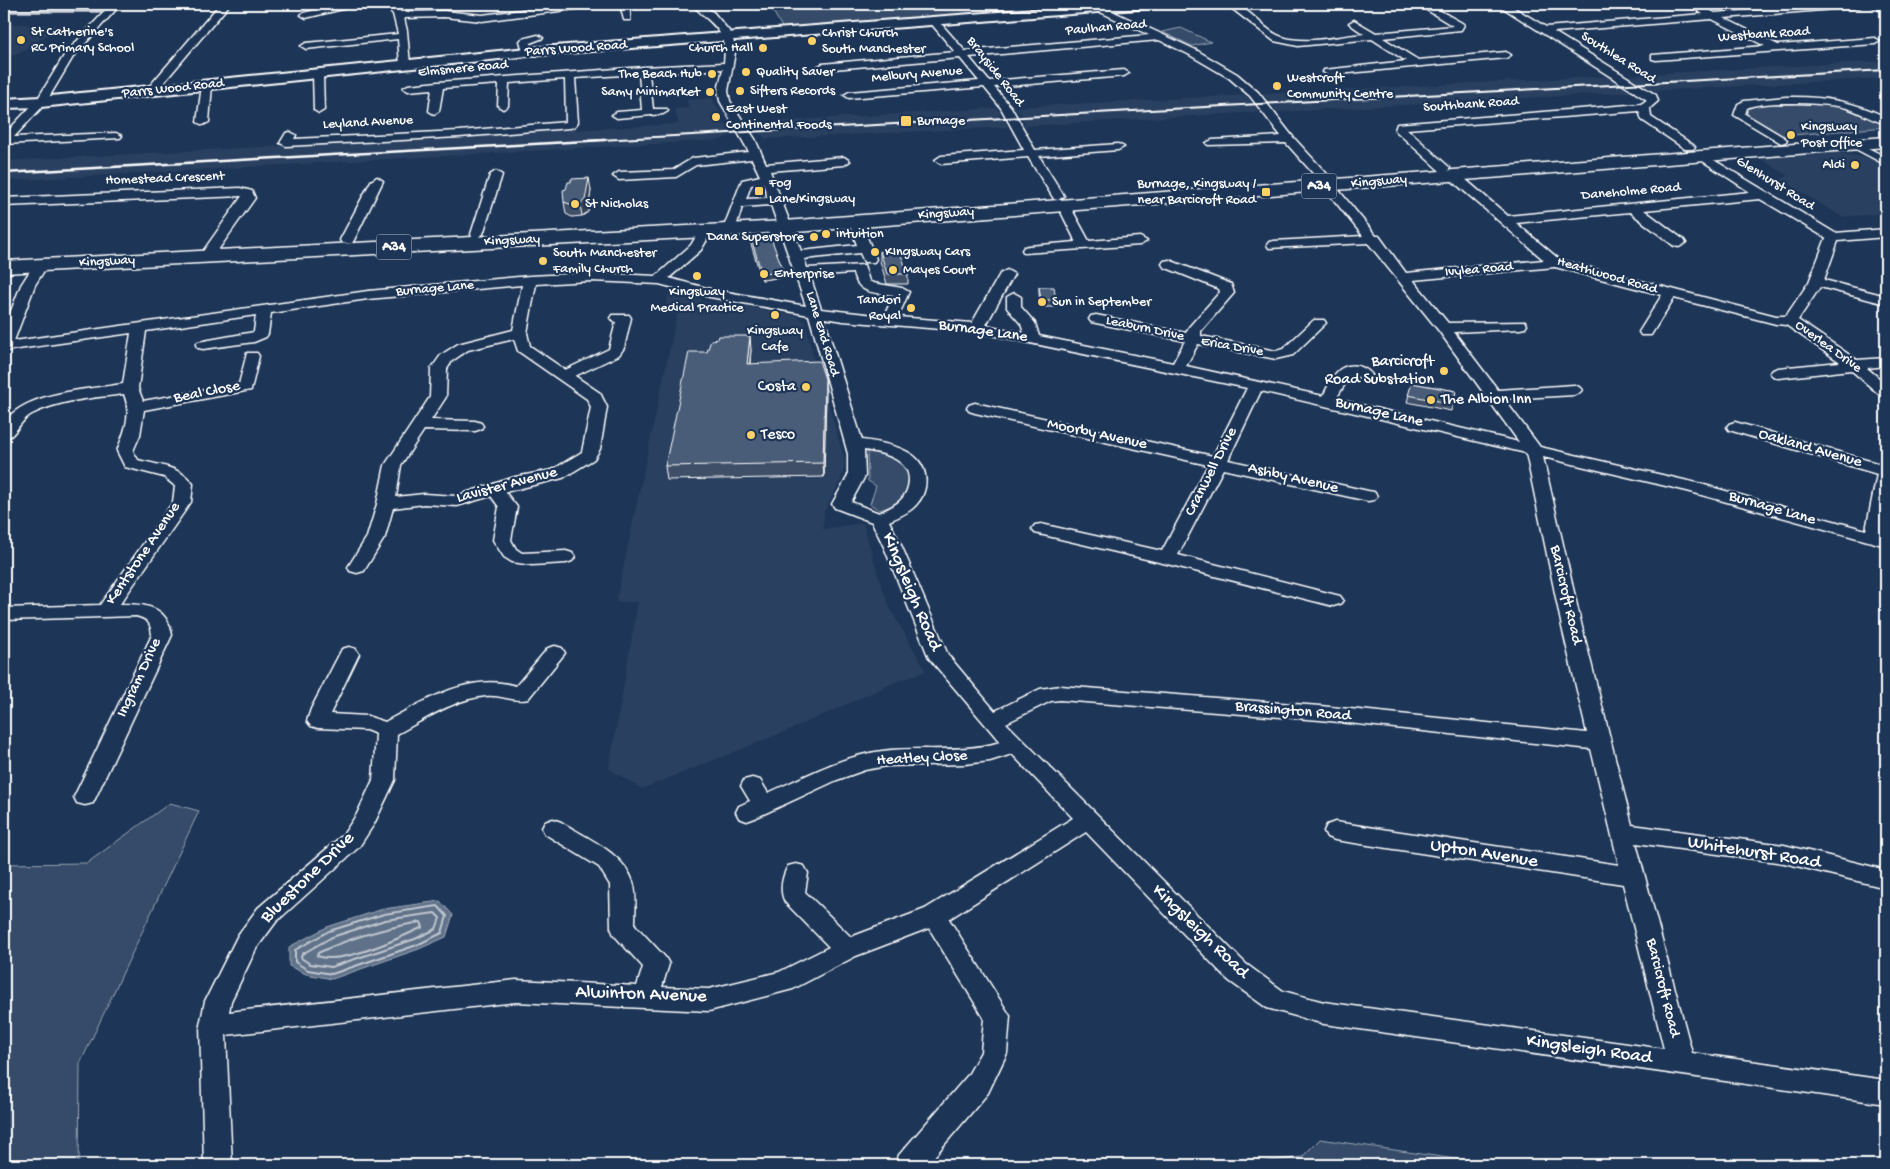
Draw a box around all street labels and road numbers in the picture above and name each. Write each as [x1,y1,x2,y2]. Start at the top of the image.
street label: Paulhan Road [1064,16,1149,40]
street label: Westbank Road [1718,23,1812,47]
street label: Southlea Road [1577,28,1660,89]
street label: Brayside Road [962,33,1029,112]
street label: Parrs Wood Road [523,37,629,61]
street label: Elmsmere Road [417,56,510,81]
street label: Melbury Avenue [871,62,964,87]
street label: Parrs Wood Road [120,75,227,103]
street label: Southbank Road [1423,93,1521,117]
street label: Leyland Avenue [322,112,414,134]
street label: Glenhurst Road [1732,153,1819,216]
street label: Homestead Crescent [105,168,226,190]
street label: Kingsway [1350,171,1408,193]
road number: A34 [1302,174,1336,198]
street label: Daneholme Road [1580,179,1683,205]
street label: Kingsway [917,204,975,224]
street label: Kingsway [484,231,541,251]
road number: A34 [376,234,412,260]
street label: Kingsway [79,252,136,272]
street label: Heathwood Road [1555,254,1661,299]
street label: Ivylea Road [1444,258,1516,281]
street label: Burnage Lane [394,277,476,301]
street label: Lane End Road [801,290,843,380]
street label: Leaburn Drive [1104,312,1186,346]
street label: Burnage Lane [936,316,1029,348]
street label: Overlea Drive [1791,317,1865,377]
street label: Erica Drive [1199,333,1265,361]
street label: Beal Close [171,377,243,409]
street label: Burnage Lane [1332,393,1426,432]
street label: Moorby Avenue [1045,415,1149,455]
street label: Cranwell Drive [1181,424,1243,520]
street label: Oakland Avenue [1756,425,1865,473]
street label: Ashby Avenue [1246,459,1341,499]
street label: Lavister Avenue [455,463,560,509]
street label: Burnage Lane [1725,487,1818,531]
street label: Kentstone Avenue [103,498,186,609]
street label: Kingsleigh Road [876,529,947,656]
street label: Barcicroft Road [1544,543,1586,648]
street label: Ingram Drive [113,635,167,721]
street label: Brassington Road [1233,697,1353,727]
street label: Heatley Close [876,747,969,771]
street label: Bluestone Drive [255,827,360,929]
street label: Whitehurst Road [1686,831,1824,875]
street label: Upton Avenue [1429,834,1540,874]
street label: Kingsleigh Road [1146,880,1255,986]
street label: Barcicroft Road [1640,936,1684,1041]
street label: Alwinton Avenue [575,981,707,1009]
street label: Kingsleigh Road [1525,1030,1655,1070]

